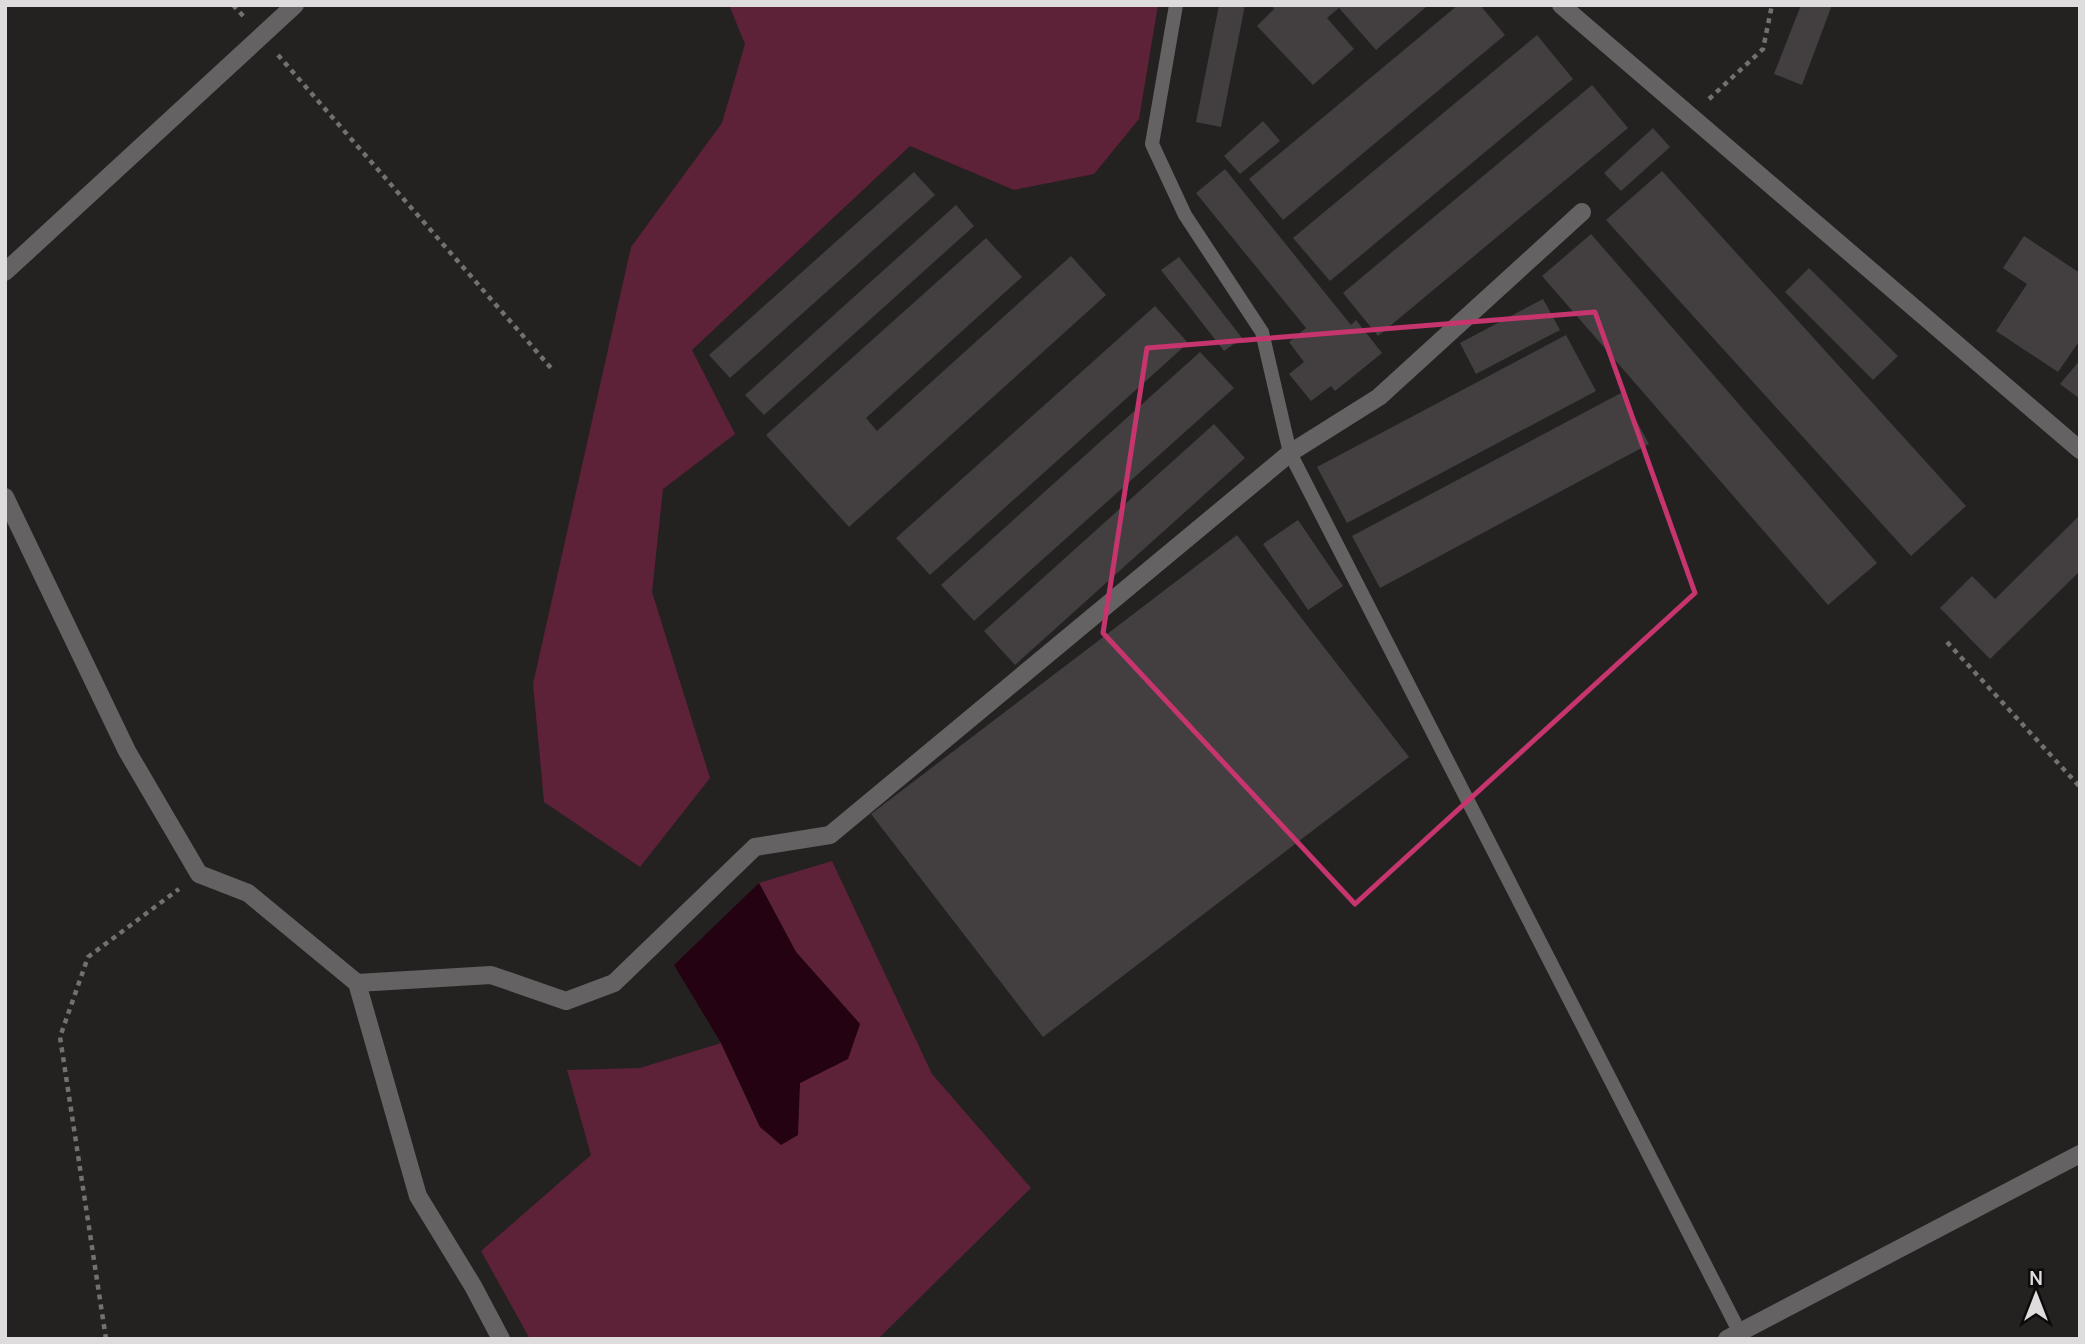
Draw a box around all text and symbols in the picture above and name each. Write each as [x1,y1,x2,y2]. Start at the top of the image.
north arrow [2001,1260,2071,1330]
text: N [2029,1265,2043,1291]

